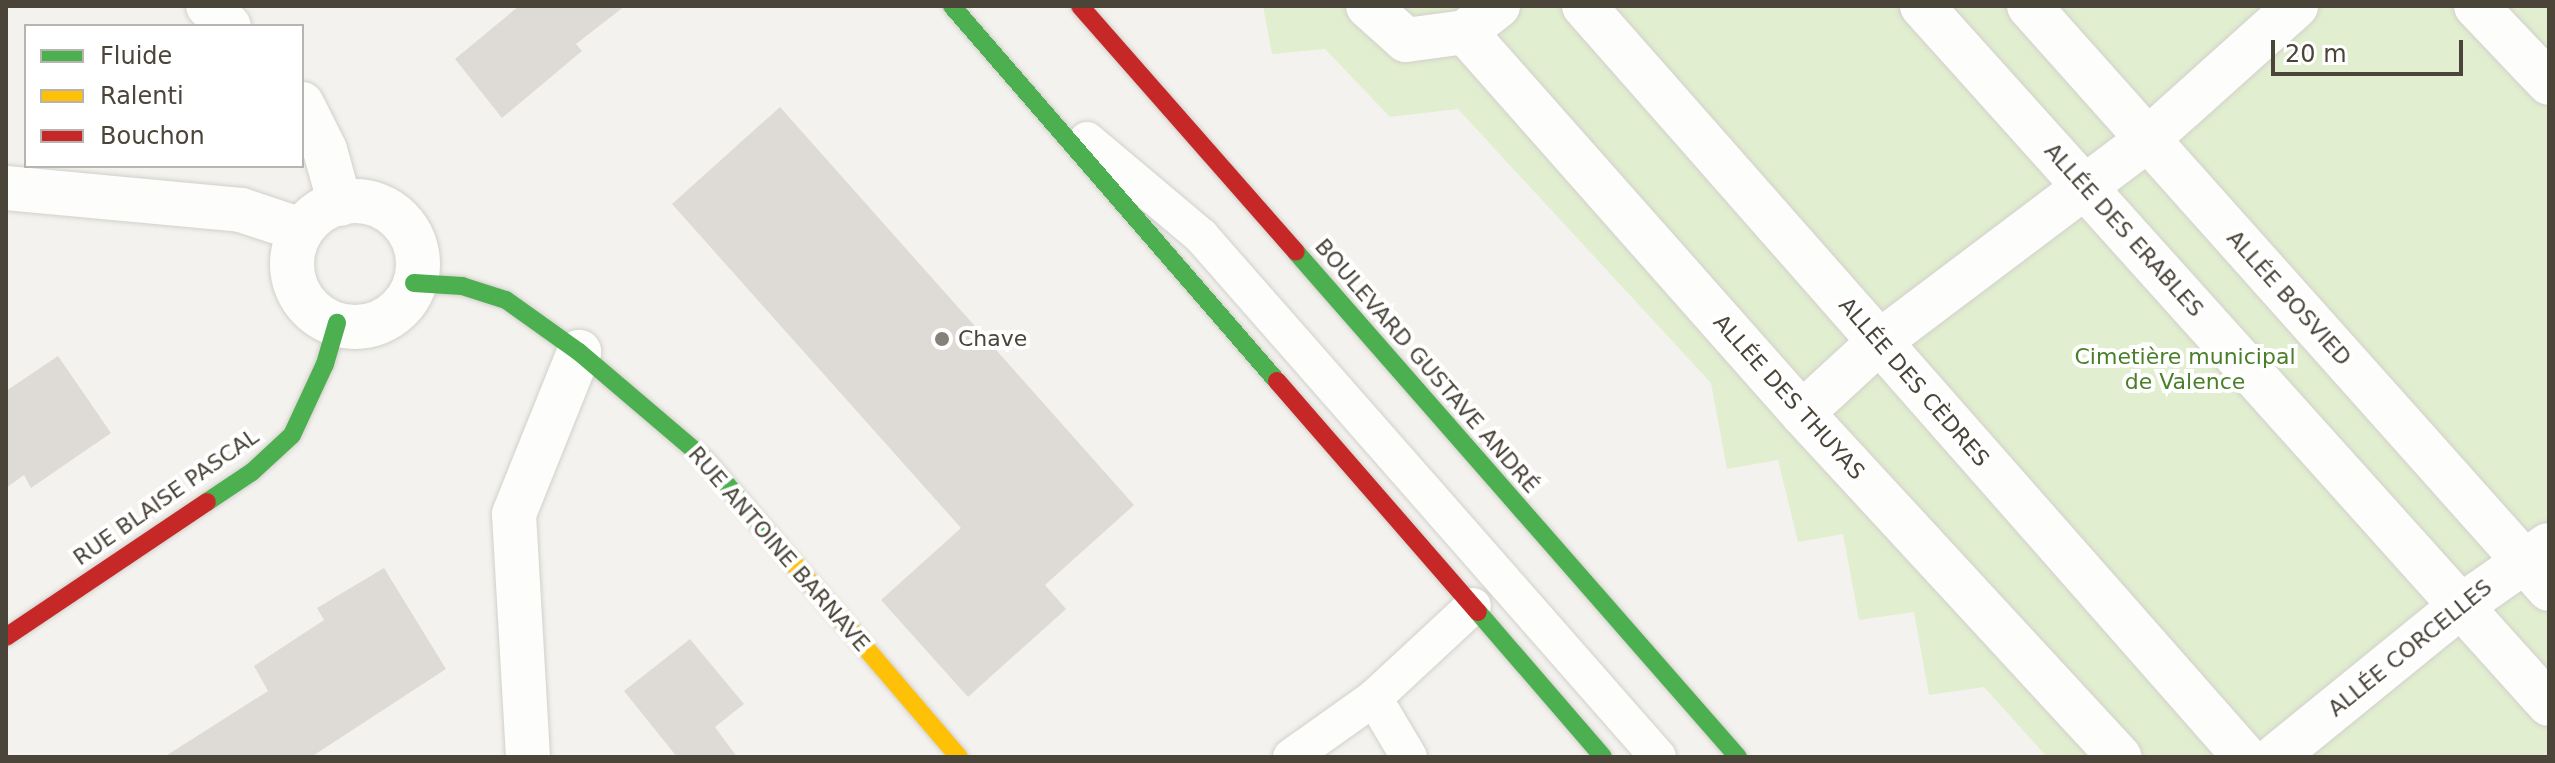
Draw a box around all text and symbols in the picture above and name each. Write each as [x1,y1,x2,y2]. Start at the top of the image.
legend [24,24,304,168]
scale bar [2275,24,2467,74]
text: 20 m [2285,40,2347,68]
text: Fluide [100,42,172,70]
text: Ralenti [100,82,184,110]
text: Bouchon [100,122,205,150]
street label: ALLÉE DES ERABLES [2039,138,2209,322]
street label: ALLÉE BOSVIED [2221,225,2357,371]
street label: BOULEVARD GUSTAVE ANDRÉ [1309,233,1545,499]
street label: ALLÉE DES CÈDRES [1833,292,1995,472]
street label: ALLÉE DES THUYAS [1708,309,1870,485]
place label: Chave [958,326,1027,352]
marker: Chave [933,330,951,348]
park label: Cimetière municipal de Valence [2075,343,2295,394]
street label: RUE BLAISE PASCAL [68,423,264,571]
street label: RUE ANTOINE BARNAVE [683,441,875,657]
street label: ALLÉE CORCELLES [2323,574,2497,722]

